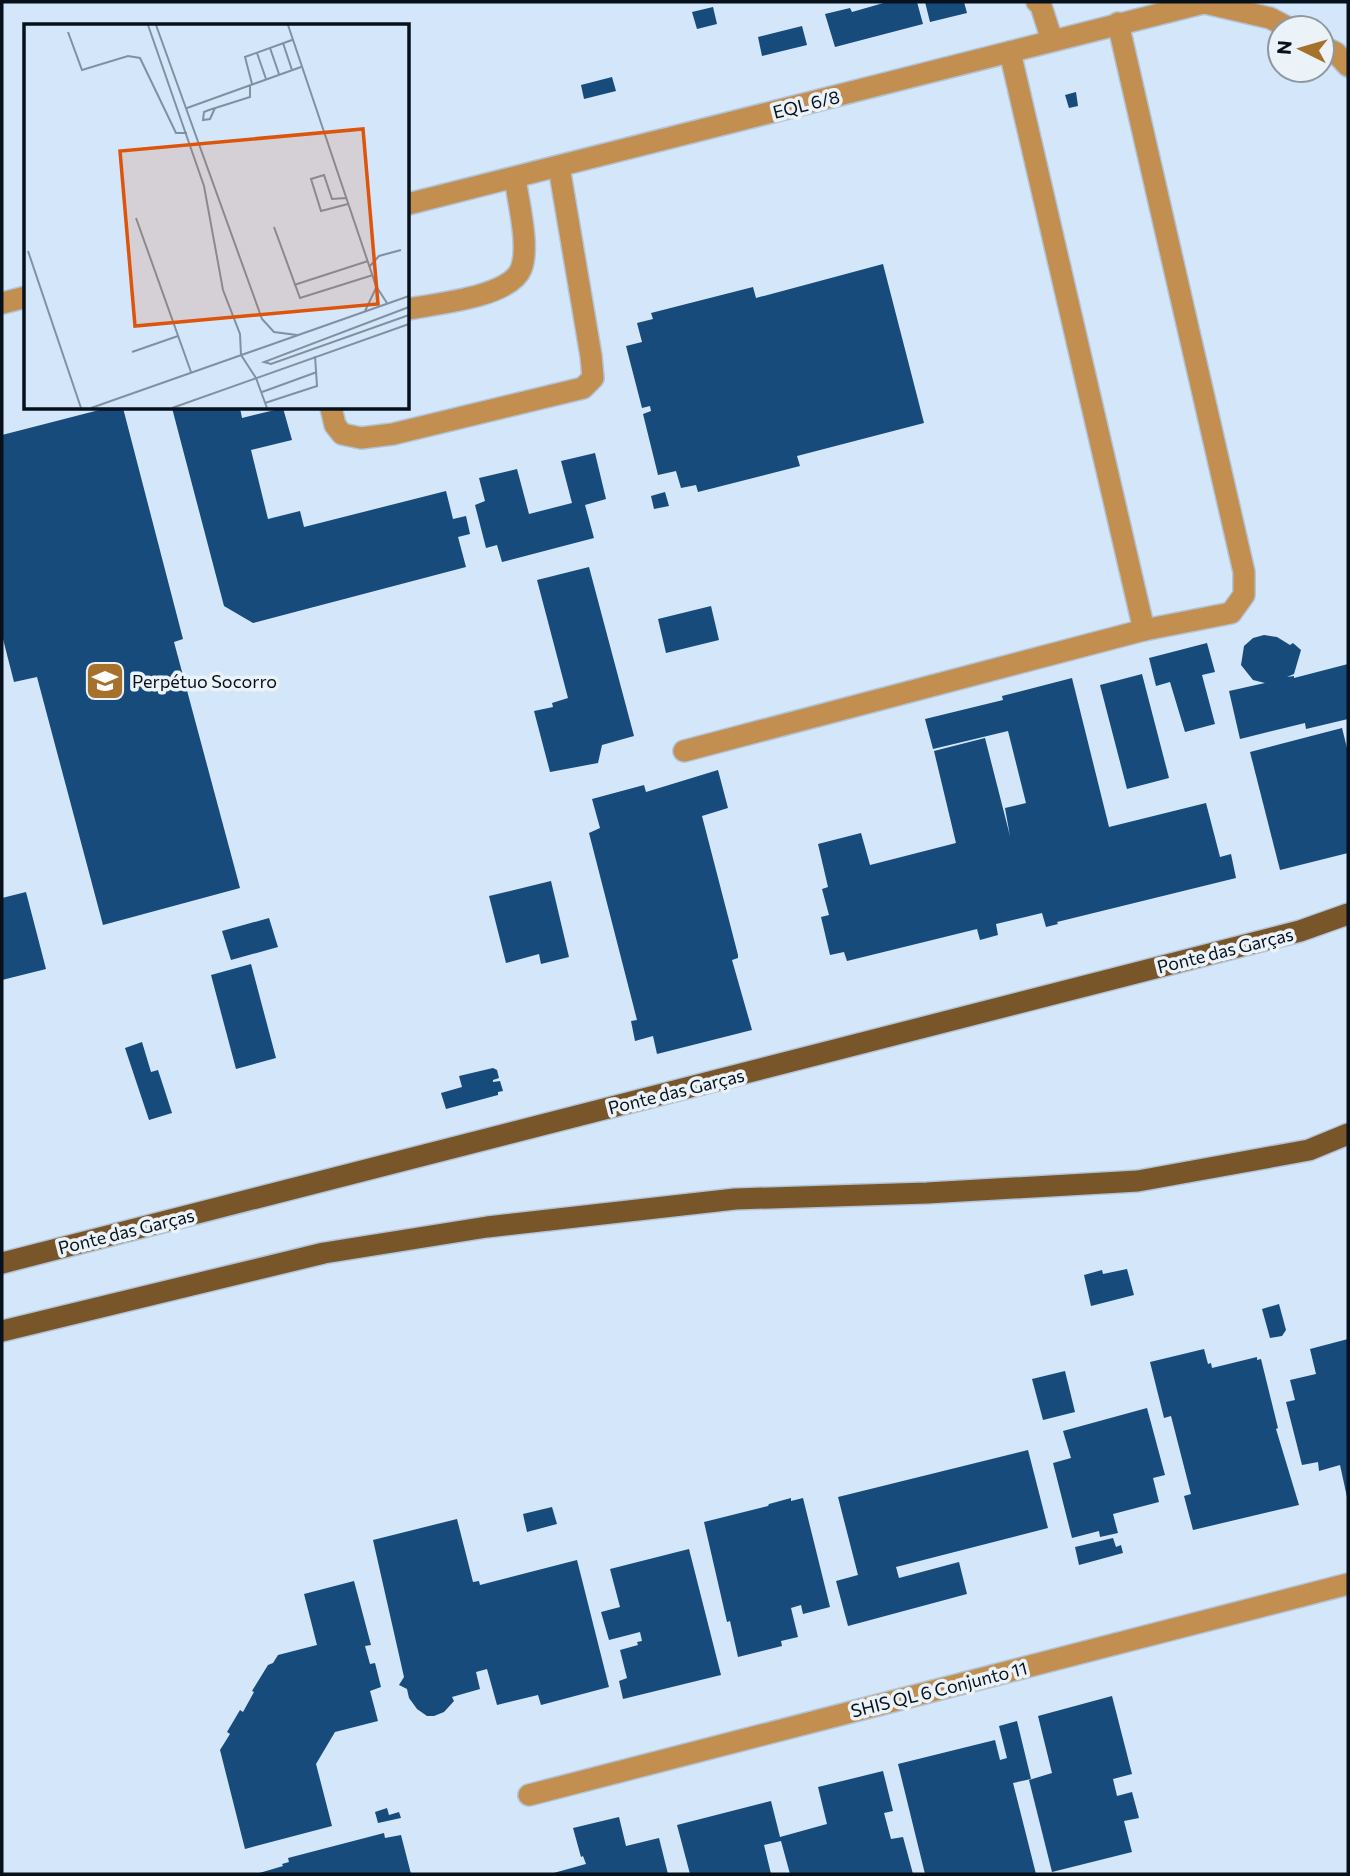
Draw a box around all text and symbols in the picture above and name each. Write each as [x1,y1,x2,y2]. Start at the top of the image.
north arrow [1266,14,1336,84]
inset map [24,24,410,410]
text: N [1271,39,1296,56]
street label: EQL 6/8 [770,85,842,123]
school or university icon: Perpétuo Socorro [84,660,126,702]
place label: Perpétuo Socorro [132,670,277,692]
street label: Ponte das Garças [1155,922,1295,978]
street label: Ponte das Garças [606,1063,746,1119]
street label: Ponte das Garças [56,1203,196,1259]
street label: SHIS QL 6 Conjunto 11 [848,1656,1030,1722]

